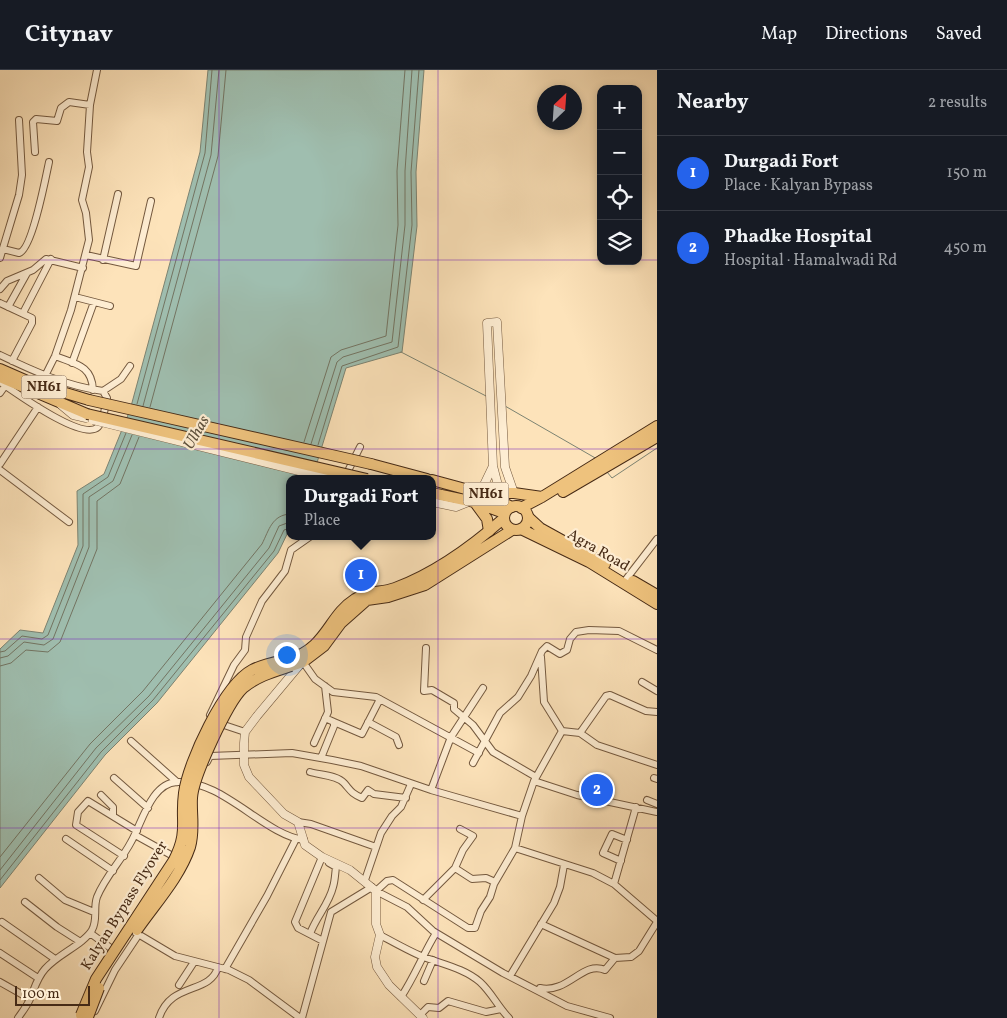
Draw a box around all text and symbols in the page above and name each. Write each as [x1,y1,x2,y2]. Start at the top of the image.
text: Citynav [25,18,113,52]
text: Map [761,22,797,47]
text: Directions [825,22,908,47]
text: Saved [936,22,982,47]
north arrow [537,85,582,130]
map controls [597,85,642,265]
button: + [597,85,642,130]
text: Nearby [677,88,748,117]
text: 2 results [928,92,987,114]
button: − [597,130,642,175]
text: Durgadi Fort [724,149,839,175]
text: 1 [690,162,696,184]
text: 150 m [946,162,987,184]
button: locate [597,175,642,220]
text: Place · Kalyan Bypass [724,175,873,197]
button: layers [597,220,642,265]
text: Phadke Hospital [724,224,872,250]
text: 2 [689,237,697,259]
text: 450 m [944,237,987,259]
text: Hospital · Hamalwadi Rd [724,250,897,272]
road number: NH61 [22,376,66,398]
water label: Ulhas [178,412,216,454]
popup [286,475,436,540]
road number: NH61 [464,482,508,506]
text: Durgadi Fort [304,484,418,510]
text: Place [304,510,340,532]
street label: Agra Road [563,525,633,577]
pin: 1 [345,556,377,594]
your location [274,642,300,668]
pin: 2 [581,771,613,809]
street label: Kalyan Bypass Flyover [77,837,173,975]
scale bar [15,983,90,1006]
text: 100 m [22,985,60,1004]

